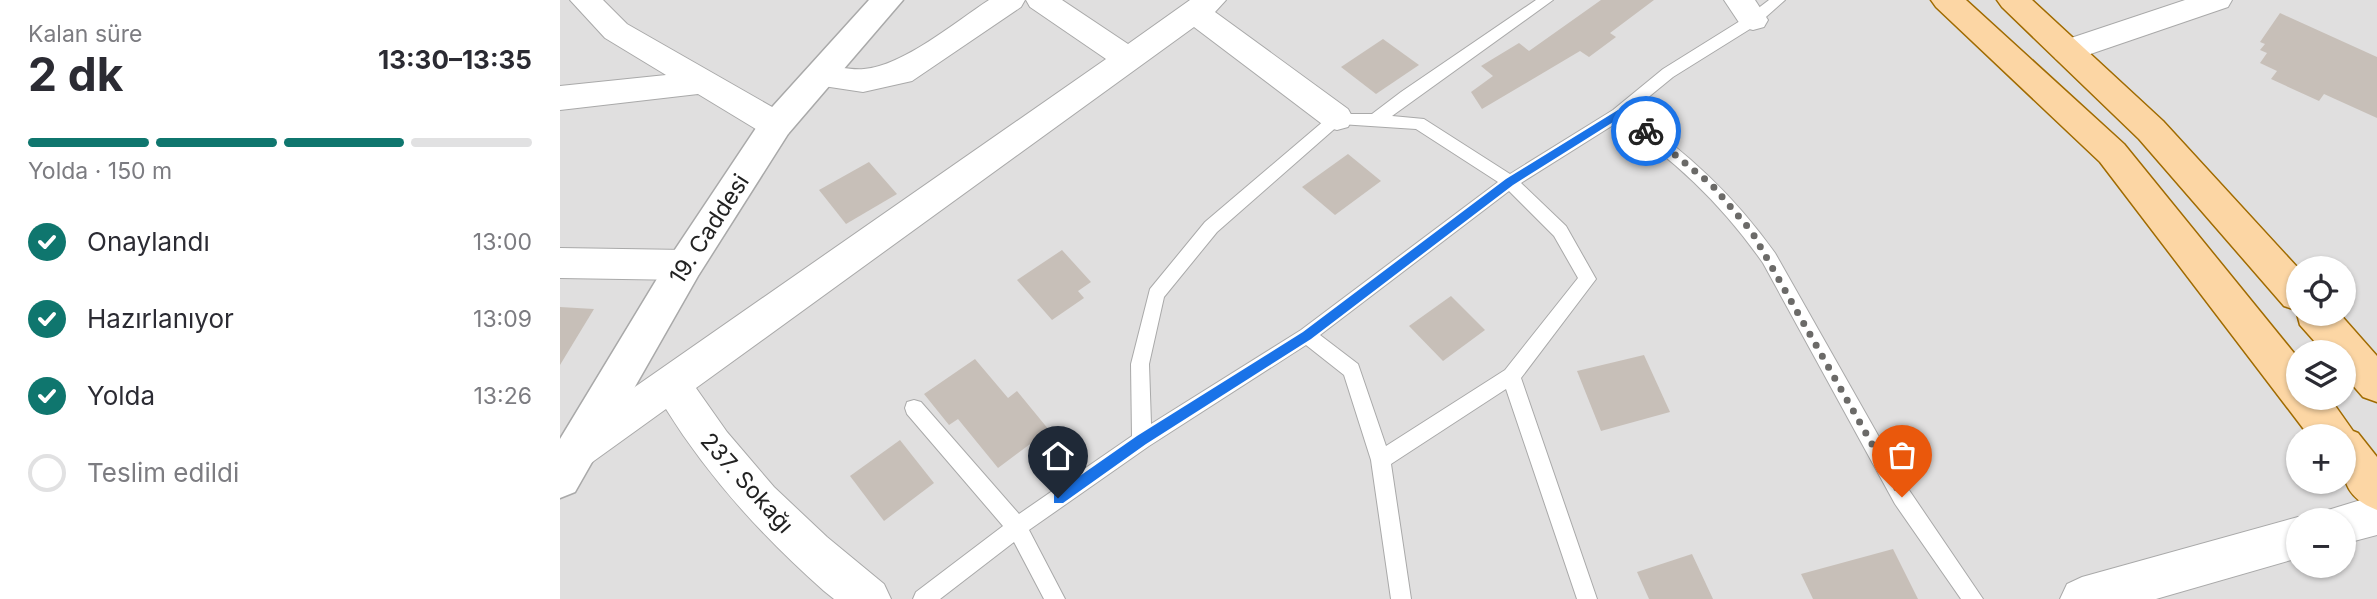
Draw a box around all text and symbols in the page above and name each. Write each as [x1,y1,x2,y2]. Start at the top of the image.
text: Kalan süre [28,20,142,48]
text: 13:30–13:35 [378,44,532,75]
text: 2 dk [28,46,124,102]
courier [1611,96,1681,166]
icon: bike [1627,112,1665,150]
text: Yolda · 150 m [28,157,172,185]
street label: 19. Caddesi [663,169,755,289]
icon: check [28,223,66,261]
text: Onaylandı [87,226,210,257]
text: 13:00 [473,228,532,256]
map controls [2286,256,2356,578]
button: locate [2286,256,2356,326]
icon: check [28,300,66,338]
text: Hazırlanıyor [87,303,234,334]
text: 13:09 [473,305,532,333]
button: layers [2286,340,2356,410]
icon: check [28,377,66,415]
text: Yolda [87,380,155,411]
text: 13:26 [474,382,532,410]
button: + [2286,424,2356,494]
pin [1872,425,1932,497]
pin [1028,426,1088,498]
street label: 237. Sokağı [695,427,799,539]
icon: bag [1883,436,1921,474]
icon: home [1039,437,1077,475]
text: Teslim edildi [87,457,239,488]
button: − [2286,508,2356,578]

